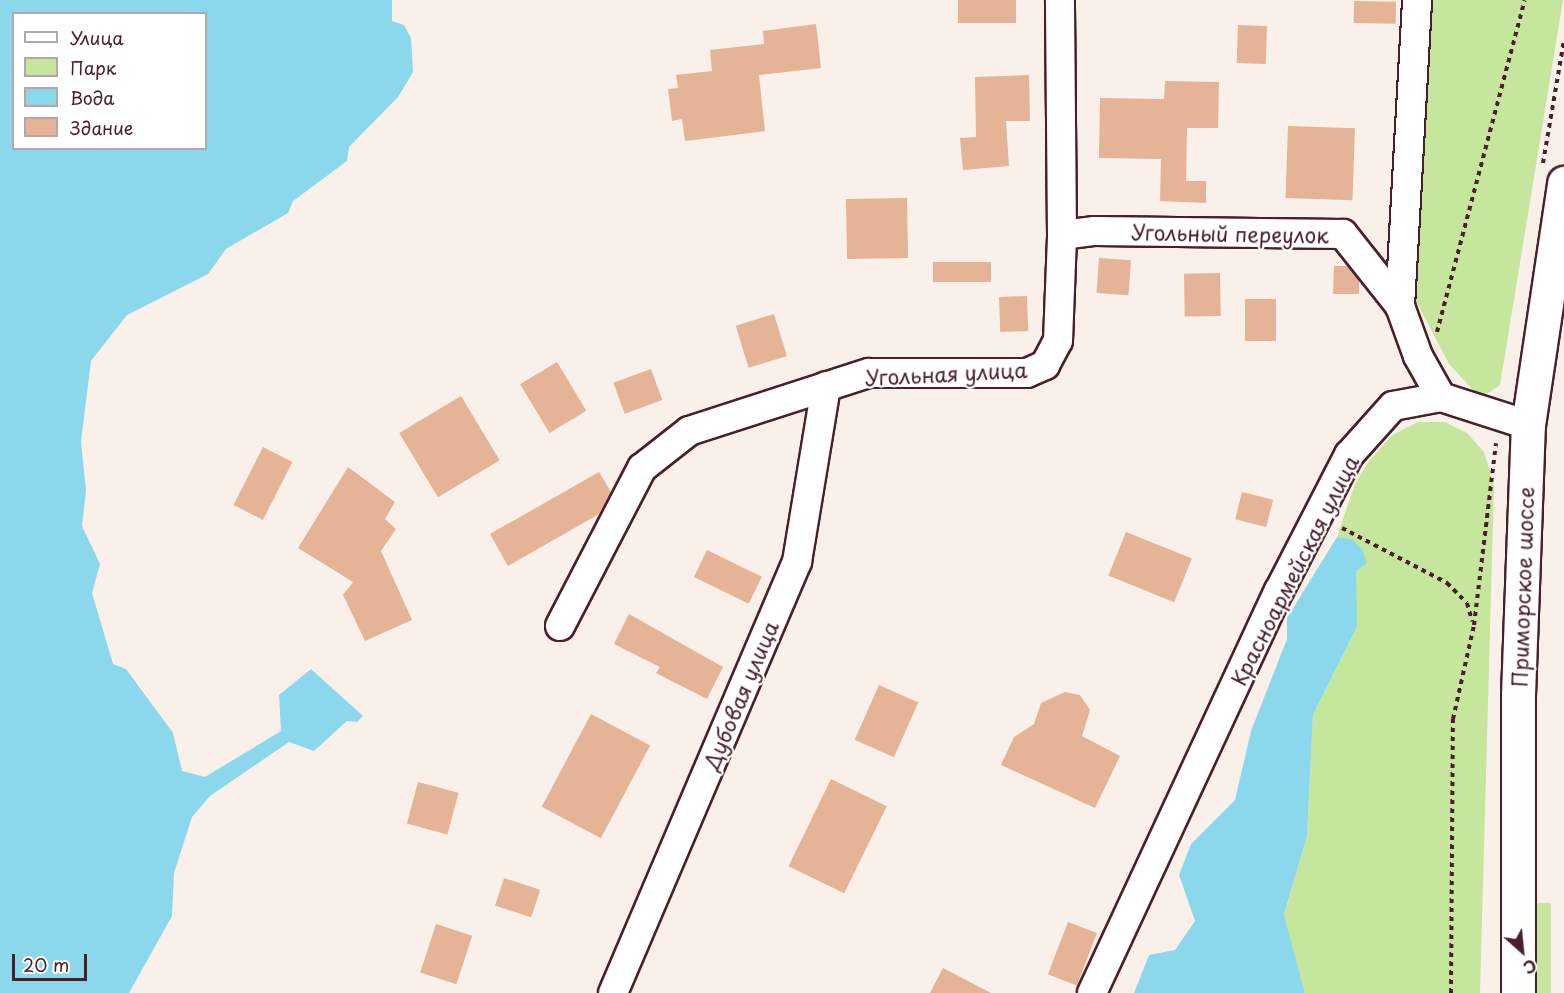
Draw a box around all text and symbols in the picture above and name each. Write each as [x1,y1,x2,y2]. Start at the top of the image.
legend [12,12,207,150]
text: Улица [70,24,124,51]
text: Парк [70,54,116,81]
text: Вода [70,84,115,111]
text: Здание [70,114,133,141]
street label: Угольный переулок [1131,219,1329,247]
street label: Угольная улица [863,356,1029,390]
street label: Красноармейская улица [1225,450,1363,690]
street label: Приморское шоссе [1506,486,1538,688]
street label: Дубовая улица [697,617,783,773]
north arrow [1492,921,1552,981]
scale bar [15,942,90,980]
text: 20 m [23,951,69,978]
text: С [1519,954,1541,980]

